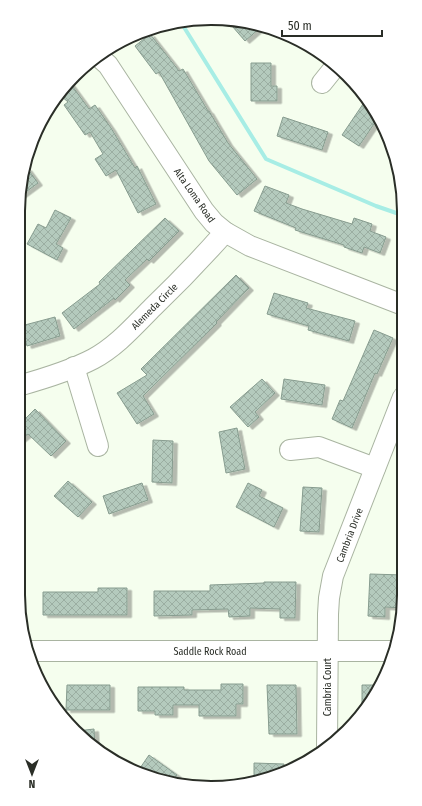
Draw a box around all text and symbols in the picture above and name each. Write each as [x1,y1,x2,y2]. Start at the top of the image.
scale bar [282,12,382,38]
text: 50 m [288,19,312,33]
street label: Alta Loma Road [171,166,217,225]
street label: Alemeda Circle [129,281,180,332]
street label: Cambria Drive [334,506,366,564]
street label: Saddle Rock Road [173,646,247,658]
street label: Cambria Court [322,657,334,716]
north arrow [12,754,52,794]
text: N [29,777,35,790]

